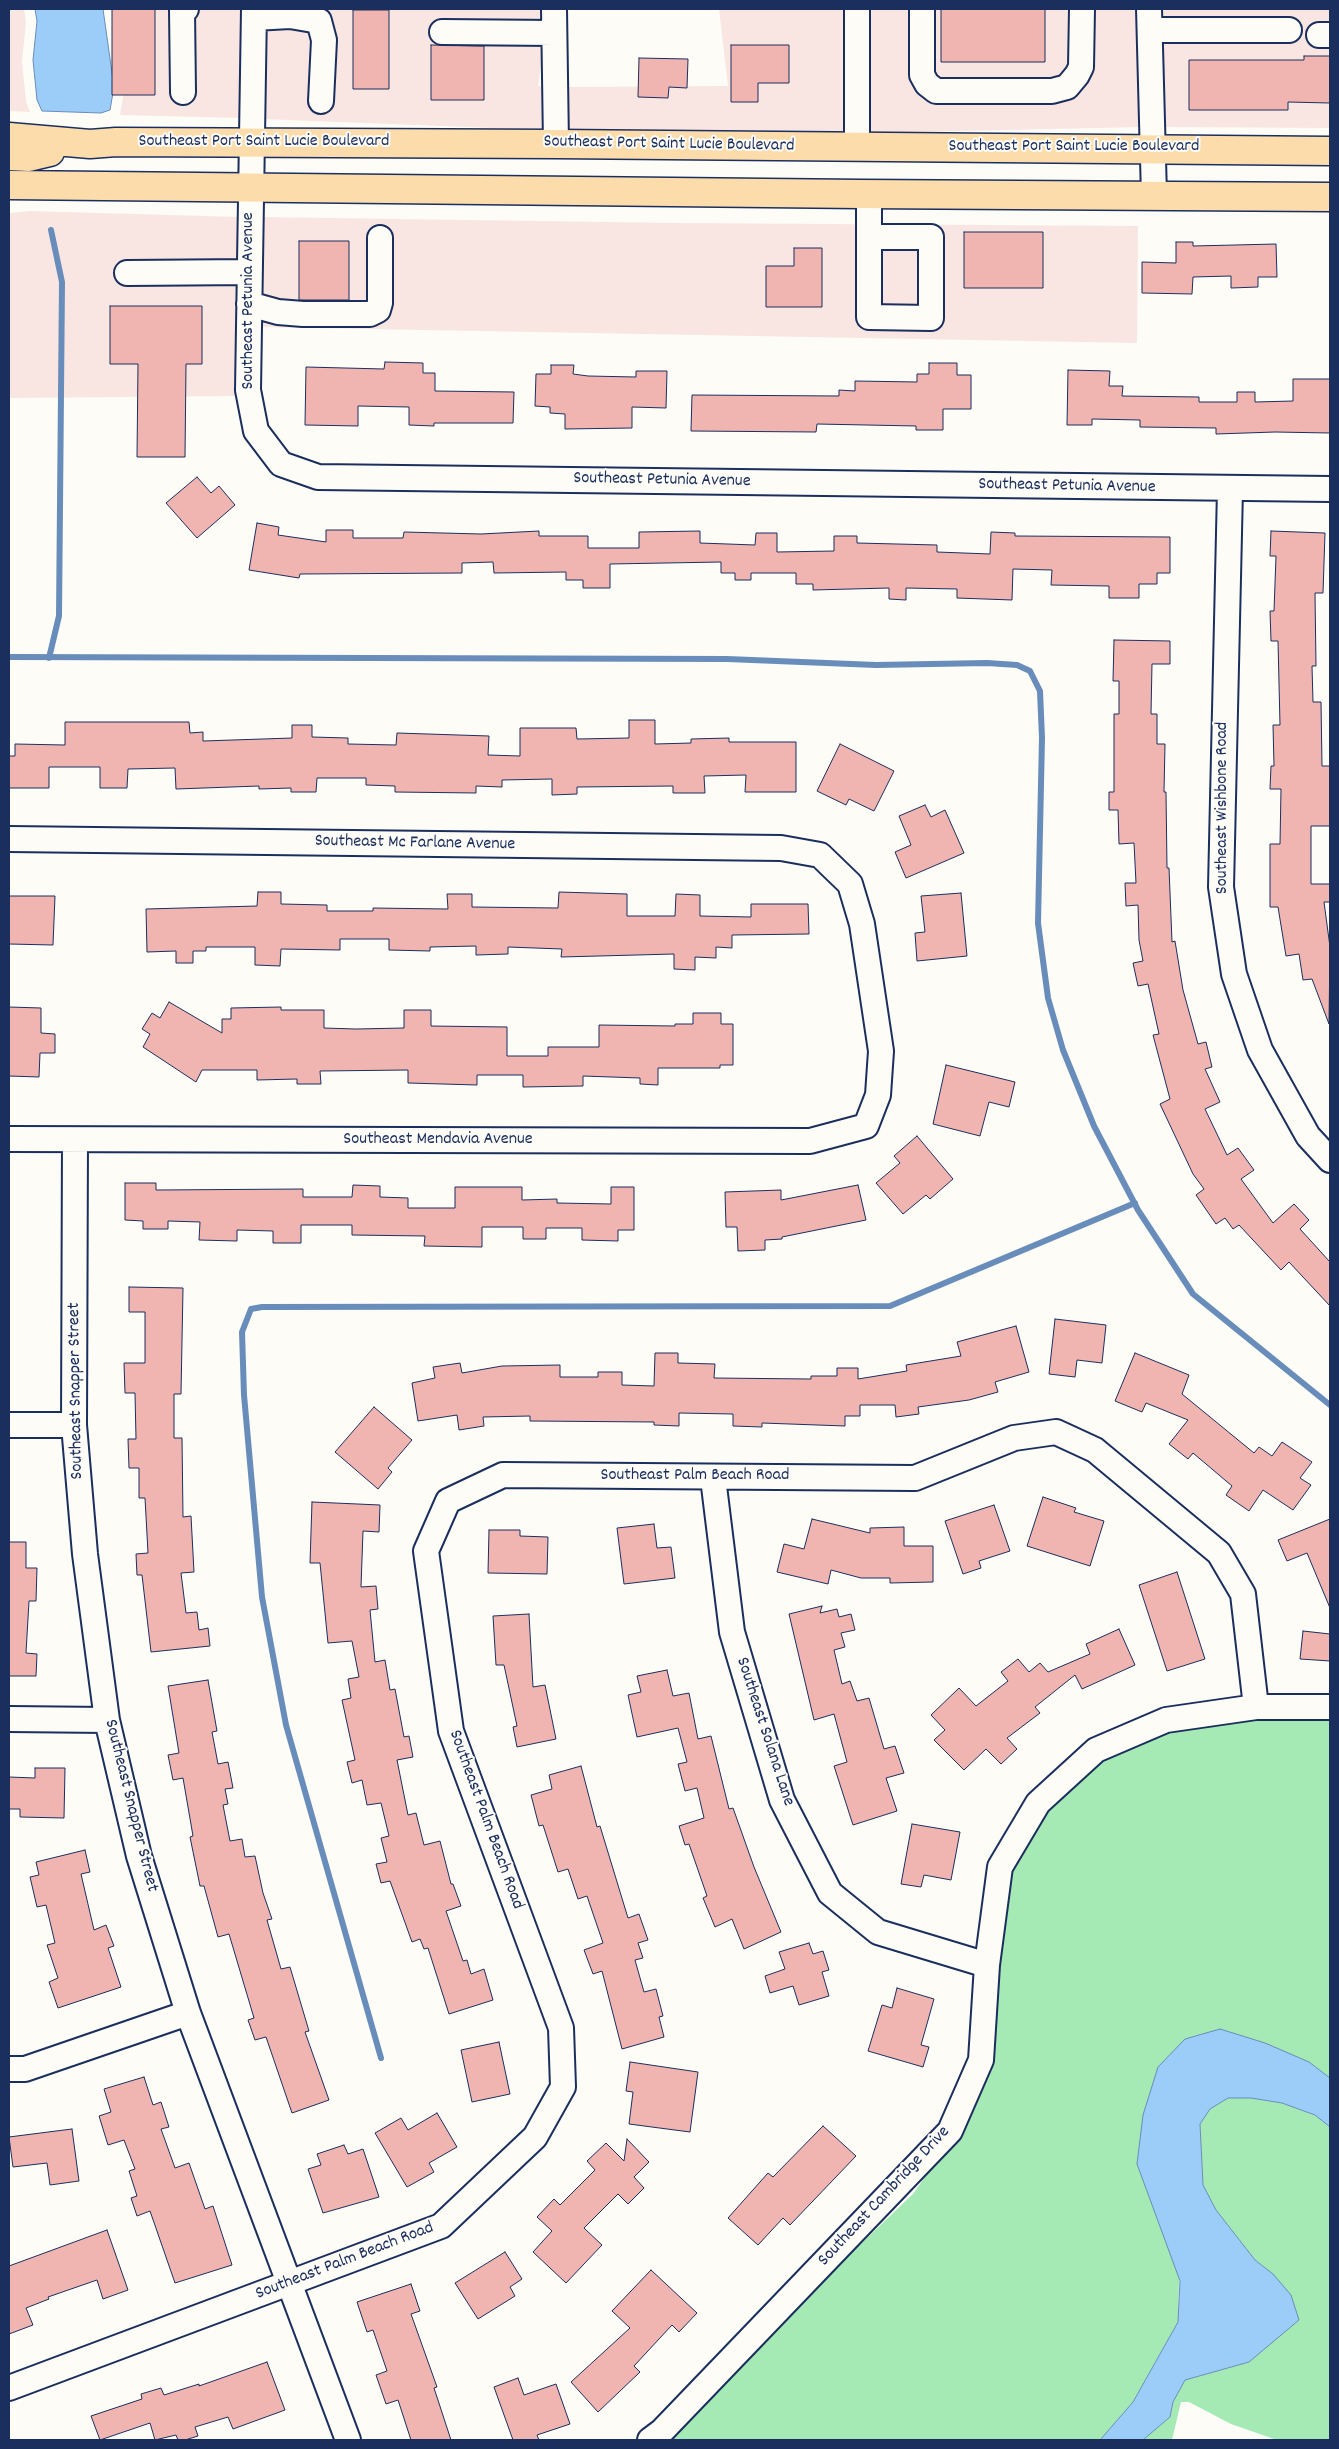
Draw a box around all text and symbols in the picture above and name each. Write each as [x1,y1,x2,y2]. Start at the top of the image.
street label: Southeast Port Saint Lucie Boulevard [139,132,389,154]
street label: Southeast Port Saint Lucie Boulevard [543,132,795,158]
street label: Southeast Port Saint Lucie Boulevard [949,137,1199,159]
street label: Southeast Petunia Avenue [239,212,261,390]
street label: Southeast Petunia Avenue [573,469,751,493]
street label: Southeast Petunia Avenue [978,475,1156,499]
street label: Southeast Wishbone Road [1213,722,1235,894]
street label: Southeast Mc Farlane Avenue [314,831,516,857]
street label: Southeast Mendavia Avenue [343,1130,533,1152]
street label: Southeast Snapper Street [65,1302,89,1480]
street label: Southeast Palm Beach Road [601,1466,789,1488]
street label: Southeast Solana Lane [730,1655,798,1809]
street label: Southeast Snapper Street [98,1717,162,1895]
street label: Southeast Palm Beach Road [443,1728,527,1912]
street label: Southeast Cambridge Drive [814,2122,956,2272]
street label: Southeast Palm Beach Road [253,2218,437,2306]

